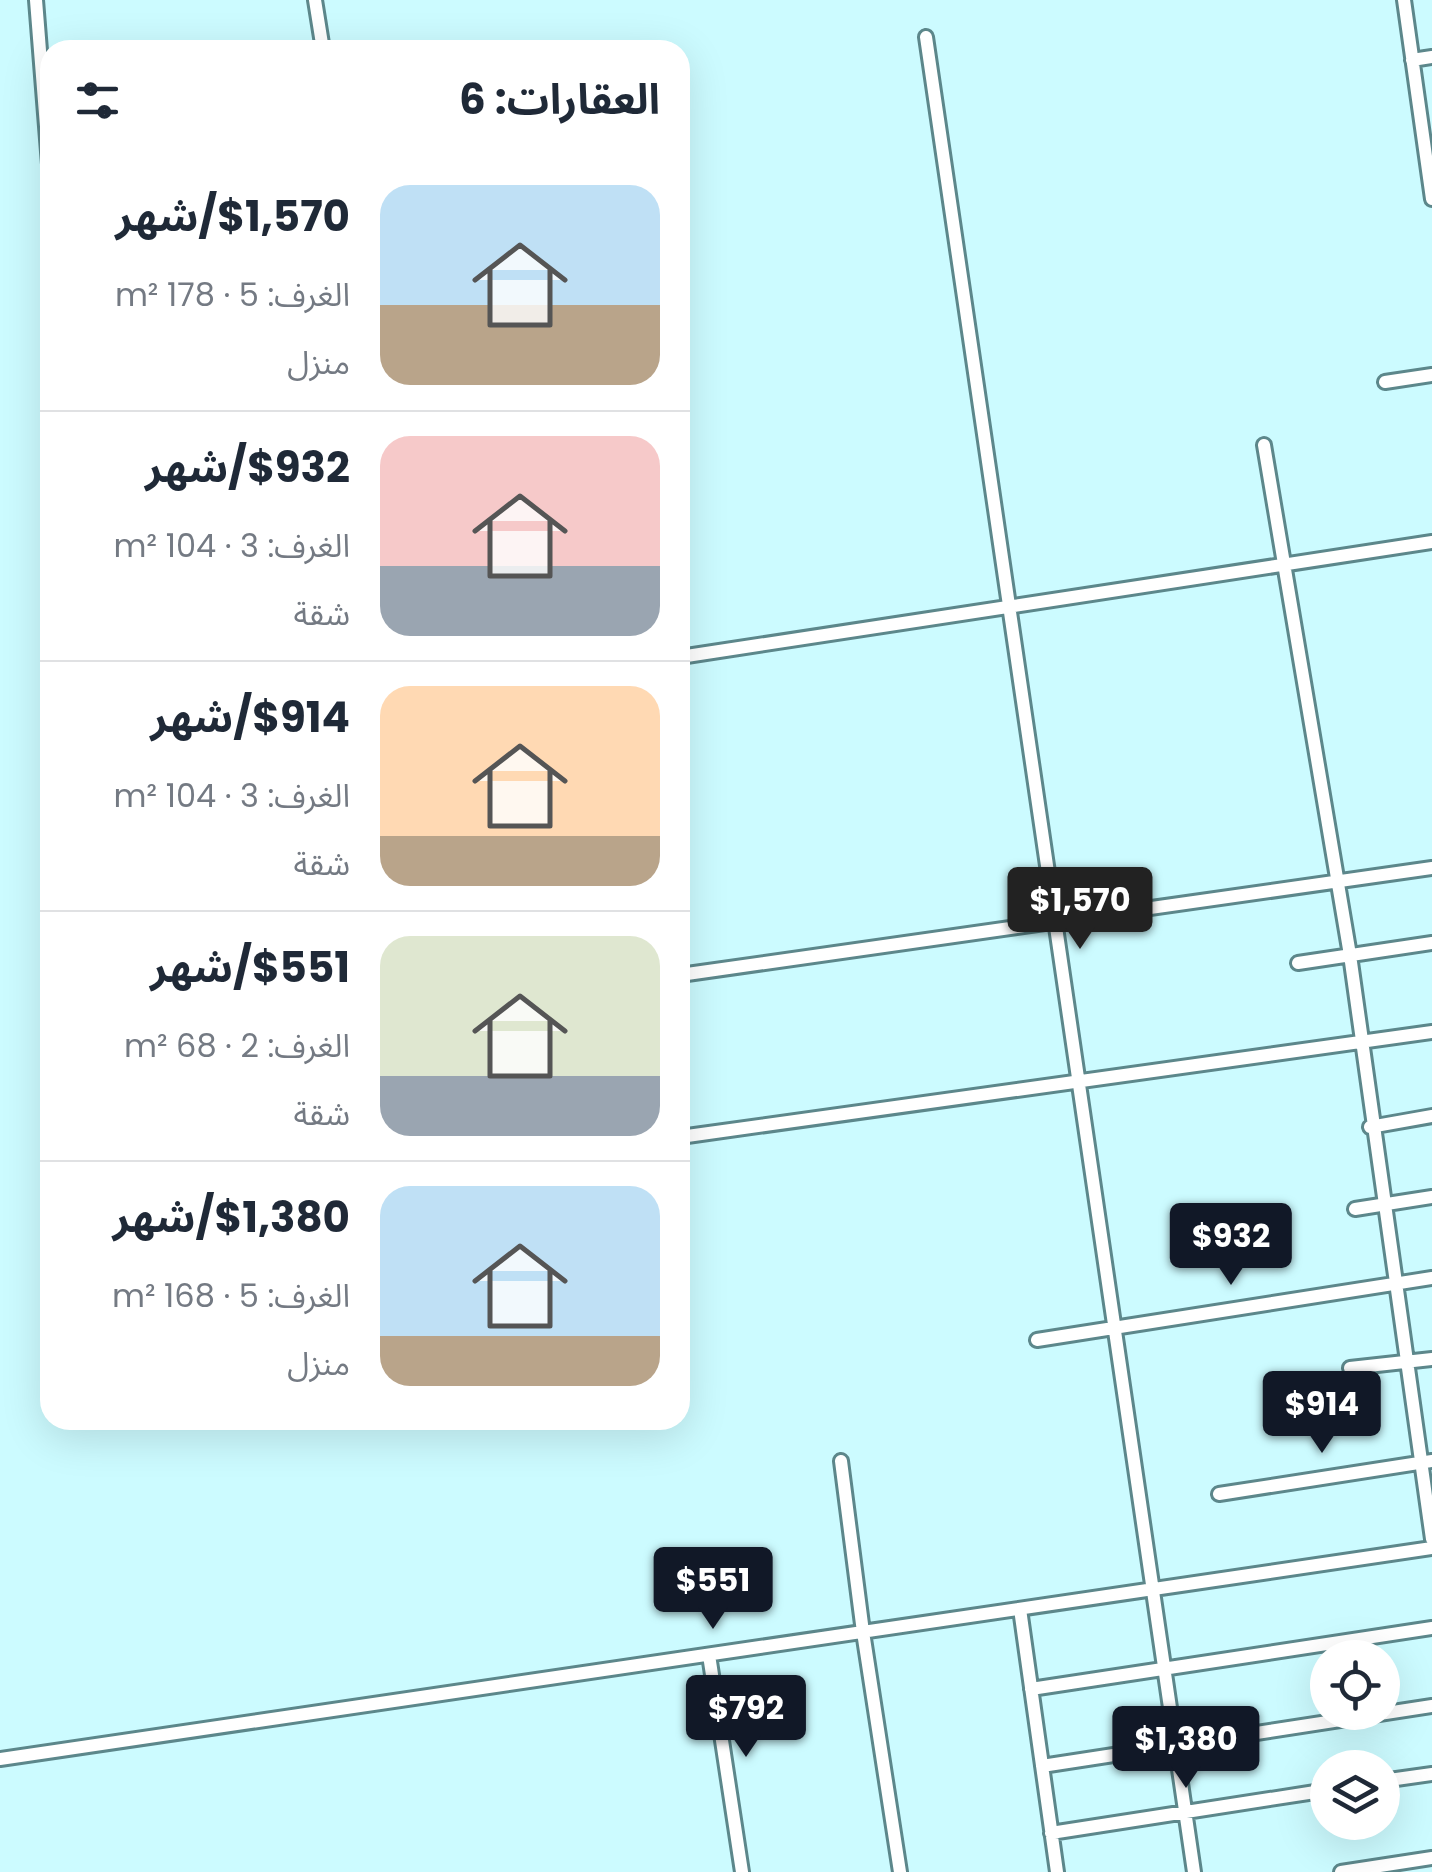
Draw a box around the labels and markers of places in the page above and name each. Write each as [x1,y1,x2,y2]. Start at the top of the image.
pin: $1,570 [999,867,1161,952]
pin: $932 [1172,1203,1290,1288]
pin: $914 [1263,1371,1381,1456]
pin: $551 [654,1547,772,1632]
pin: $792 [687,1675,805,1760]
pin: $1,380 [1105,1706,1267,1791]

